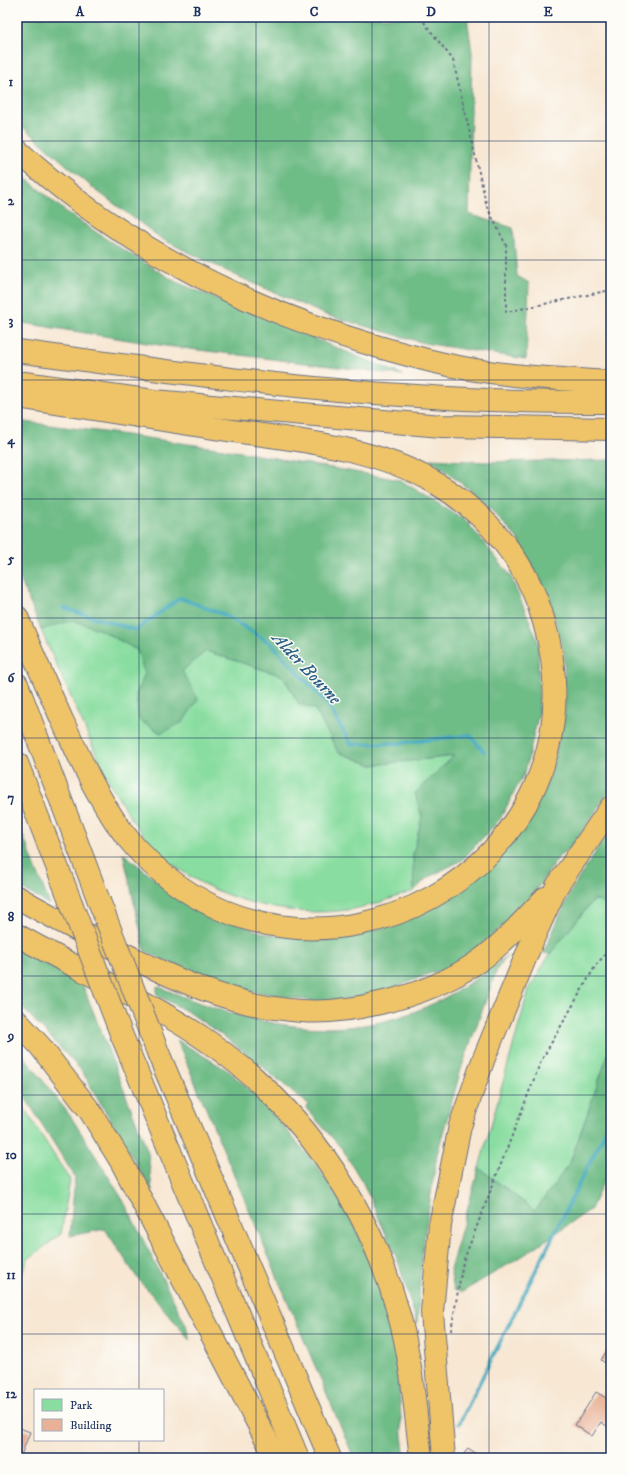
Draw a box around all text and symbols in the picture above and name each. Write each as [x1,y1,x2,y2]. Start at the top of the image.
text: A [75,4,85,20]
text: B [193,4,201,20]
text: C [310,4,319,20]
text: D [426,4,436,20]
text: E [543,4,553,20]
text: 1 [9,74,14,90]
text: 2 [8,193,15,209]
text: 3 [9,313,14,329]
text: 4 [6,432,15,449]
text: 5 [7,551,15,567]
water label: Alder Bourne [266,626,346,710]
text: 6 [8,670,16,686]
text: 7 [8,790,15,806]
text: 8 [8,909,15,925]
text: 9 [7,1028,14,1044]
text: 10 [5,1147,17,1163]
text: 11 [6,1267,16,1283]
text: 12 [5,1386,17,1402]
legend [34,1389,164,1441]
text: Park [70,1398,92,1413]
text: Building [70,1418,111,1433]

